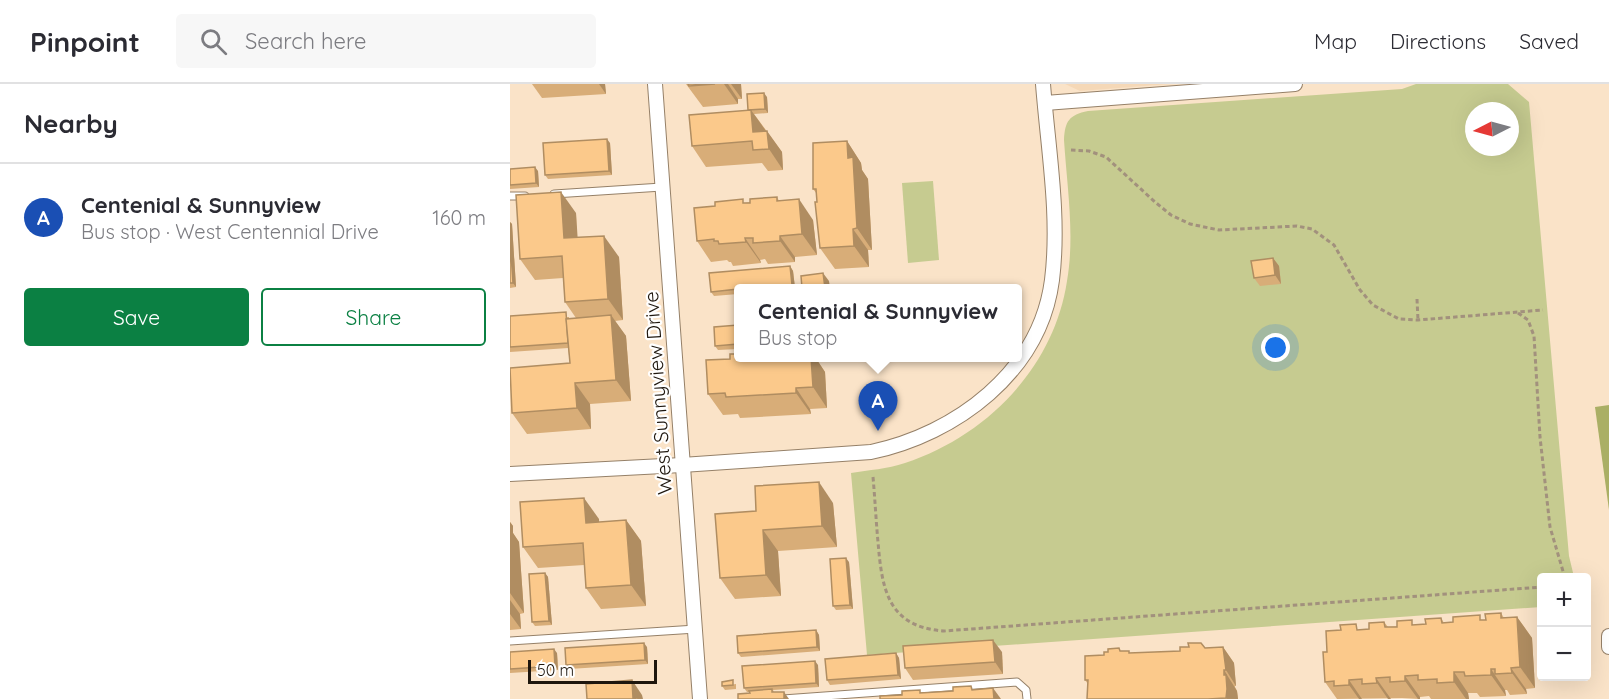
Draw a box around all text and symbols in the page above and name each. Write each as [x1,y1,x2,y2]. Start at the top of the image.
search box [176,14,596,68]
text: Pinpoint [30,24,140,59]
icon: search [197,25,230,58]
text: Search here [245,27,366,55]
text: Map [1314,28,1357,54]
text: Directions [1390,28,1486,54]
text: Saved [1519,28,1579,54]
north arrow [1465,102,1519,156]
text: Nearby [24,107,118,140]
text: Centenial & Sunnyview [81,191,321,219]
text: A [37,205,50,230]
text: 160 m [432,205,486,230]
text: Bus stop · West Centennial Drive [81,219,379,244]
popup [734,284,1022,362]
button: Save [24,288,249,346]
button: Share [261,288,486,346]
street label: West Sunnyview Drive [638,291,677,496]
text: Centenial & Sunnyview [758,297,998,325]
text: Bus stop [758,325,837,350]
your location [1261,333,1290,362]
pin: A [858,382,898,431]
map controls [1537,573,1591,681]
button: + [1537,573,1591,627]
button: − [1537,627,1591,681]
scale bar [528,657,657,684]
text: 50 m [537,660,574,680]

